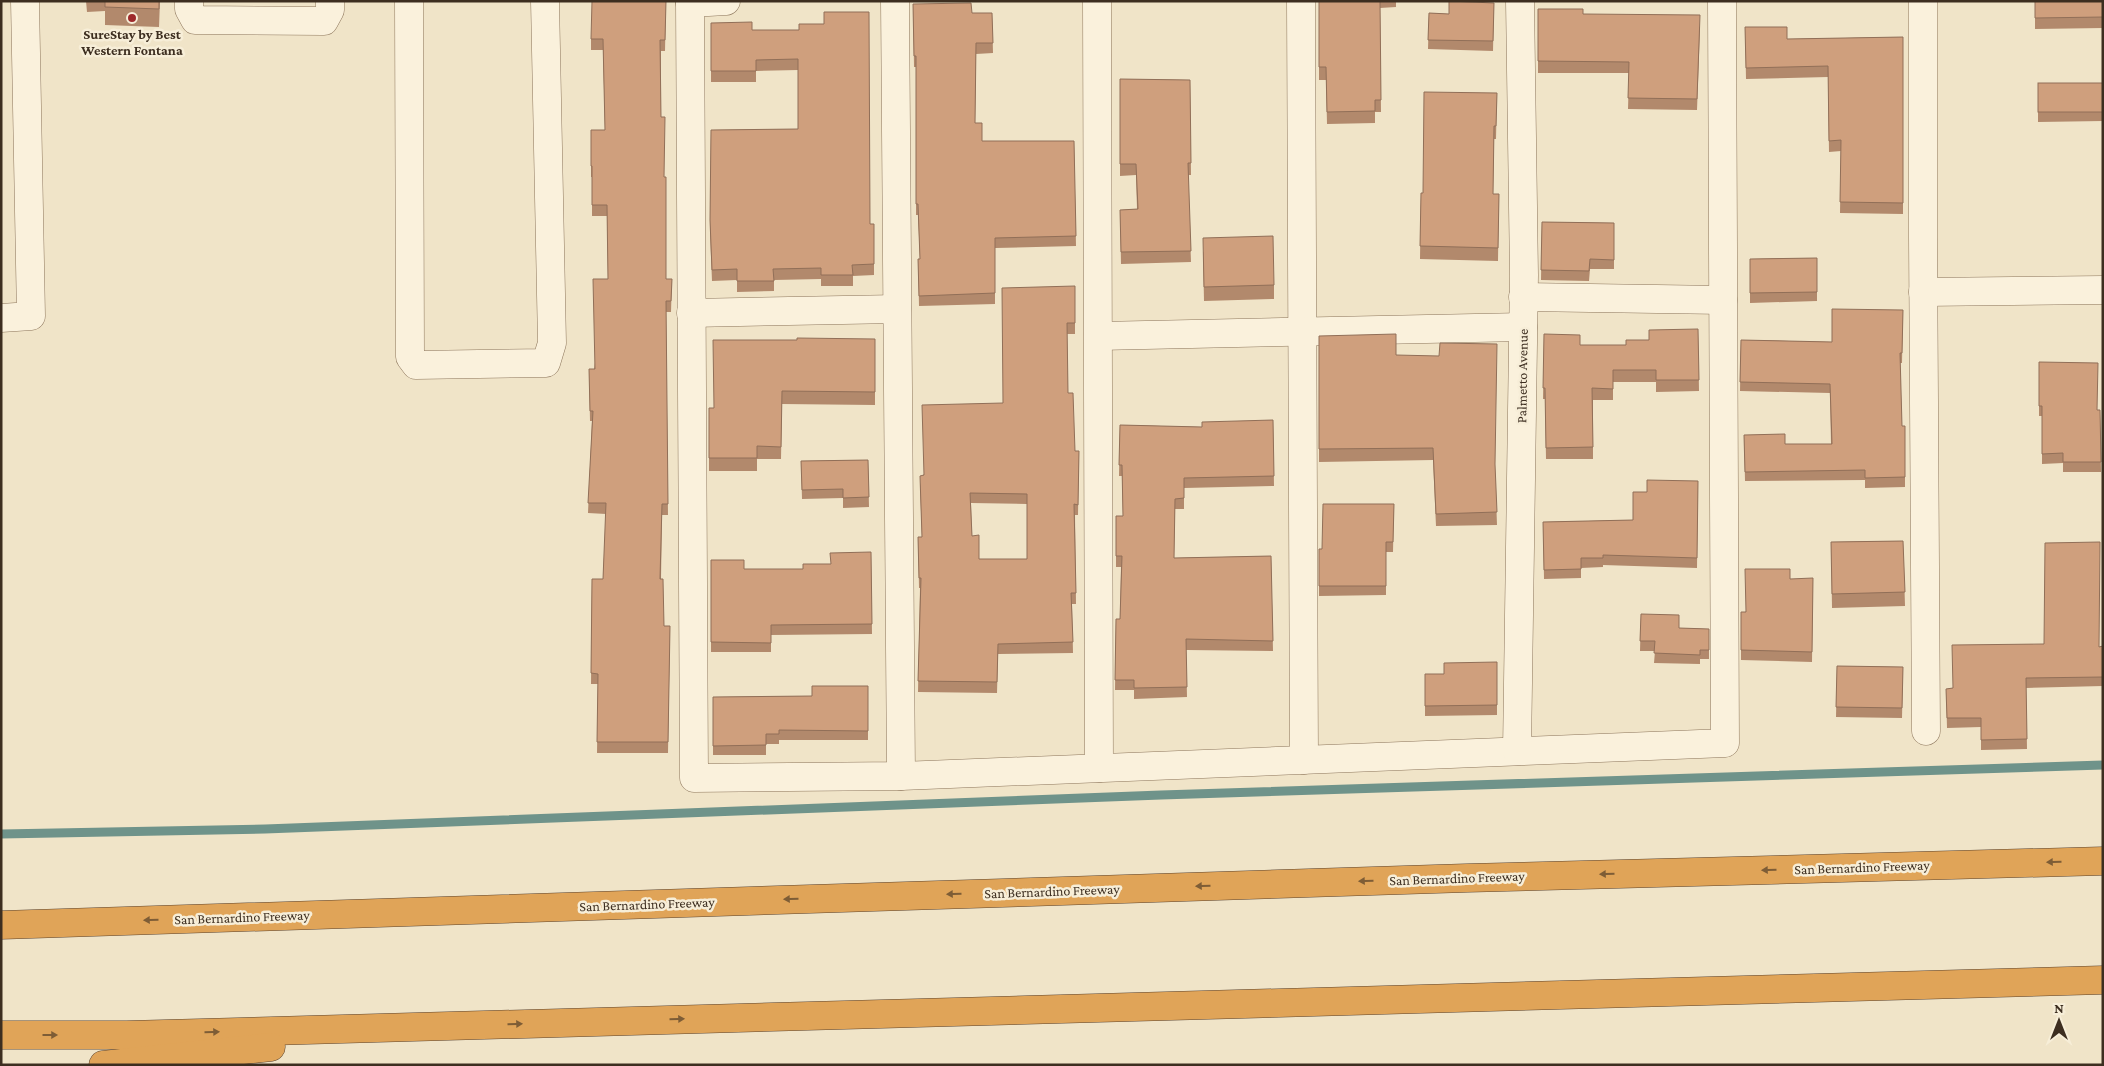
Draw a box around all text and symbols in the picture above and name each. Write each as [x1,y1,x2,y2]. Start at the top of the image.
marker: SureStay by Best Western Fontana [126,12,138,24]
place label: SureStay by Best Western Fontana [80,26,183,58]
street label: Palmetto Avenue [1513,329,1531,423]
street label: San Bernardino Freeway [1794,857,1931,877]
one-way arrow [2046,858,2062,866]
one-way arrow [1761,866,1777,874]
street label: San Bernardino Freeway [1389,868,1526,888]
one-way arrow [1598,870,1614,878]
one-way arrow [1358,877,1374,885]
street label: San Bernardino Freeway [984,881,1121,901]
one-way arrow [1195,882,1211,890]
one-way arrow [945,890,961,898]
street label: San Bernardino Freeway [579,894,716,914]
one-way arrow [783,896,799,904]
street label: San Bernardino Freeway [174,907,311,927]
one-way arrow [143,916,159,924]
north arrow [2034,996,2084,1046]
text: N [2054,1000,2064,1016]
one-way arrow [670,1015,686,1023]
one-way arrow [507,1019,523,1027]
one-way arrow [205,1028,221,1036]
one-way arrow [42,1031,58,1039]

